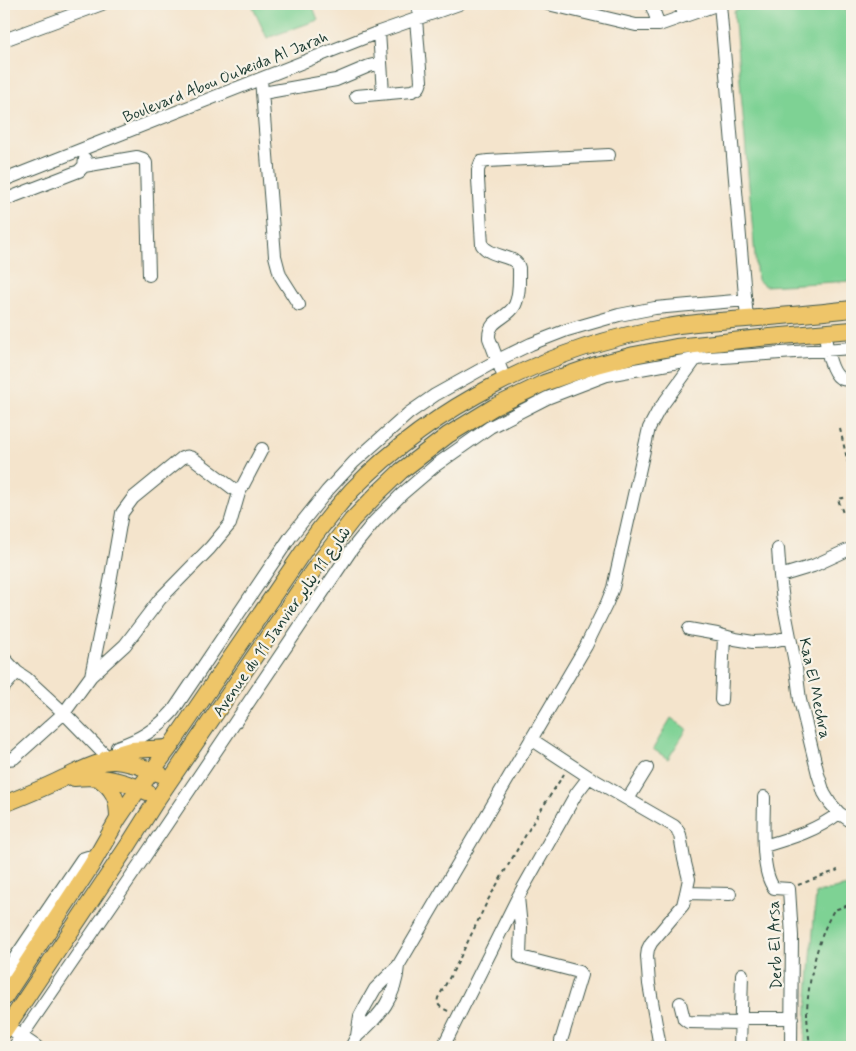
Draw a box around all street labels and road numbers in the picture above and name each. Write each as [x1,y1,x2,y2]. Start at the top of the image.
street label: Boulevard Abou Oubeida Al Jarah [120,26,331,128]
street label: Avenue du 11 Janvier شارع 11 يناير [208,523,356,721]
street label: Kaa El Mechra [794,636,835,741]
street label: Derb El Arsa [763,900,788,990]

